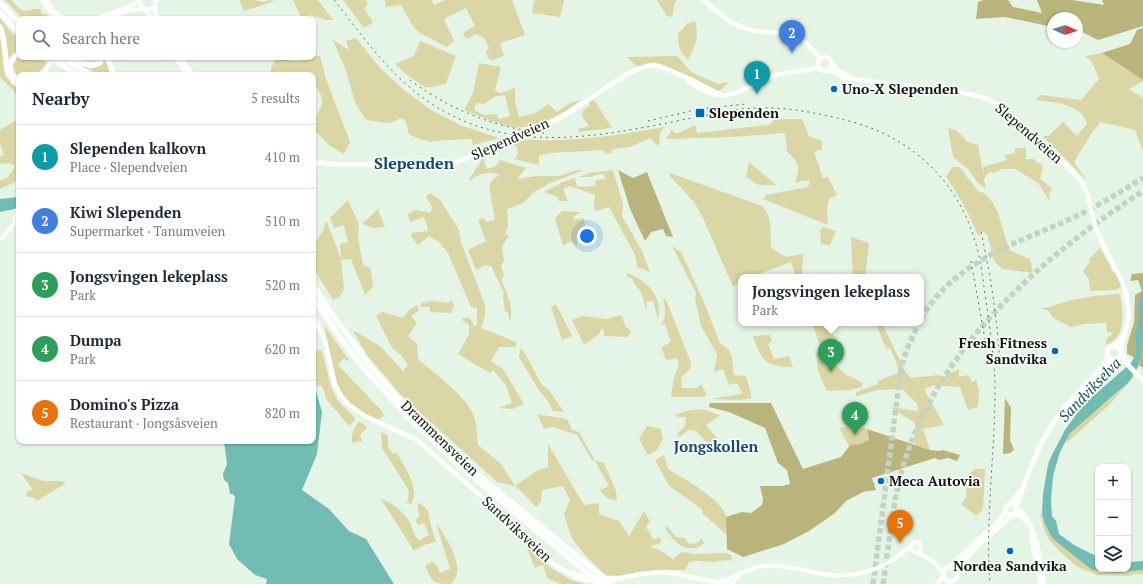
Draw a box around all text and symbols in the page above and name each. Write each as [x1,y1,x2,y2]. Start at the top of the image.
north arrow [1047,12,1083,48]
search box [16,16,316,60]
pin: 2 [779,20,805,53]
icon: search [30,27,52,49]
text: Search here [62,28,140,48]
pin: 1 [744,61,770,94]
place label: Uno-X Slependen [842,79,958,98]
marker: Uno-X Slependen [829,84,839,94]
text: Nearby [32,87,90,110]
text: 5 results [251,89,300,107]
street label: Slependveien [992,98,1067,168]
place label: Slependen [709,103,779,122]
marker: Slependen [694,107,706,119]
street label: Slependveien [468,113,552,164]
text: Slependen kalkovn [70,138,206,158]
text: 1 [41,148,49,166]
text: 410 m [265,148,300,166]
district label: Slependen [374,152,455,174]
text: Place · Slependveien [70,158,187,176]
text: Kiwi Slependen [70,202,181,222]
text: 2 [41,212,49,230]
text: 510 m [265,212,300,230]
text: Supermarket · Tanumveien [70,222,225,240]
your location [577,226,597,246]
text: Jongsvingen lekeplass [70,266,228,286]
popup [738,274,924,326]
text: 3 [41,276,49,294]
text: 520 m [265,276,300,294]
text: Jongsvingen lekeplass [752,281,910,301]
text: Park [70,286,96,304]
text: Park [752,301,778,319]
text: Dumpa [70,330,122,350]
place label: Fresh Fitness Sandvika [959,333,1047,368]
pin: 3 [818,339,844,372]
text: 4 [41,340,49,358]
text: 620 m [265,340,300,358]
marker: Fresh Fitness Sandvika [1050,346,1060,356]
text: Park [70,350,96,368]
water label: Sandvikselva [1054,353,1125,426]
text: Domino's Pizza [70,394,179,414]
street label: Drammensveien [397,396,484,480]
pin: 4 [842,402,868,435]
text: 5 [41,404,49,422]
text: 820 m [265,404,300,422]
text: Restaurant · Jongsåsveien [70,414,218,432]
district label: Jongskollen [674,436,759,456]
map controls [1095,464,1131,572]
button: + [1095,464,1131,500]
place label: Meca Autovia [889,471,981,490]
marker: Meca Autovia [876,476,886,486]
street label: Sandviksveien [478,491,557,566]
button: − [1095,500,1131,536]
pin: 5 [887,510,913,543]
button: layers [1095,536,1131,572]
marker: Nordea Sandvika [1005,546,1015,556]
place label: Nordea Sandvika [953,556,1067,575]

